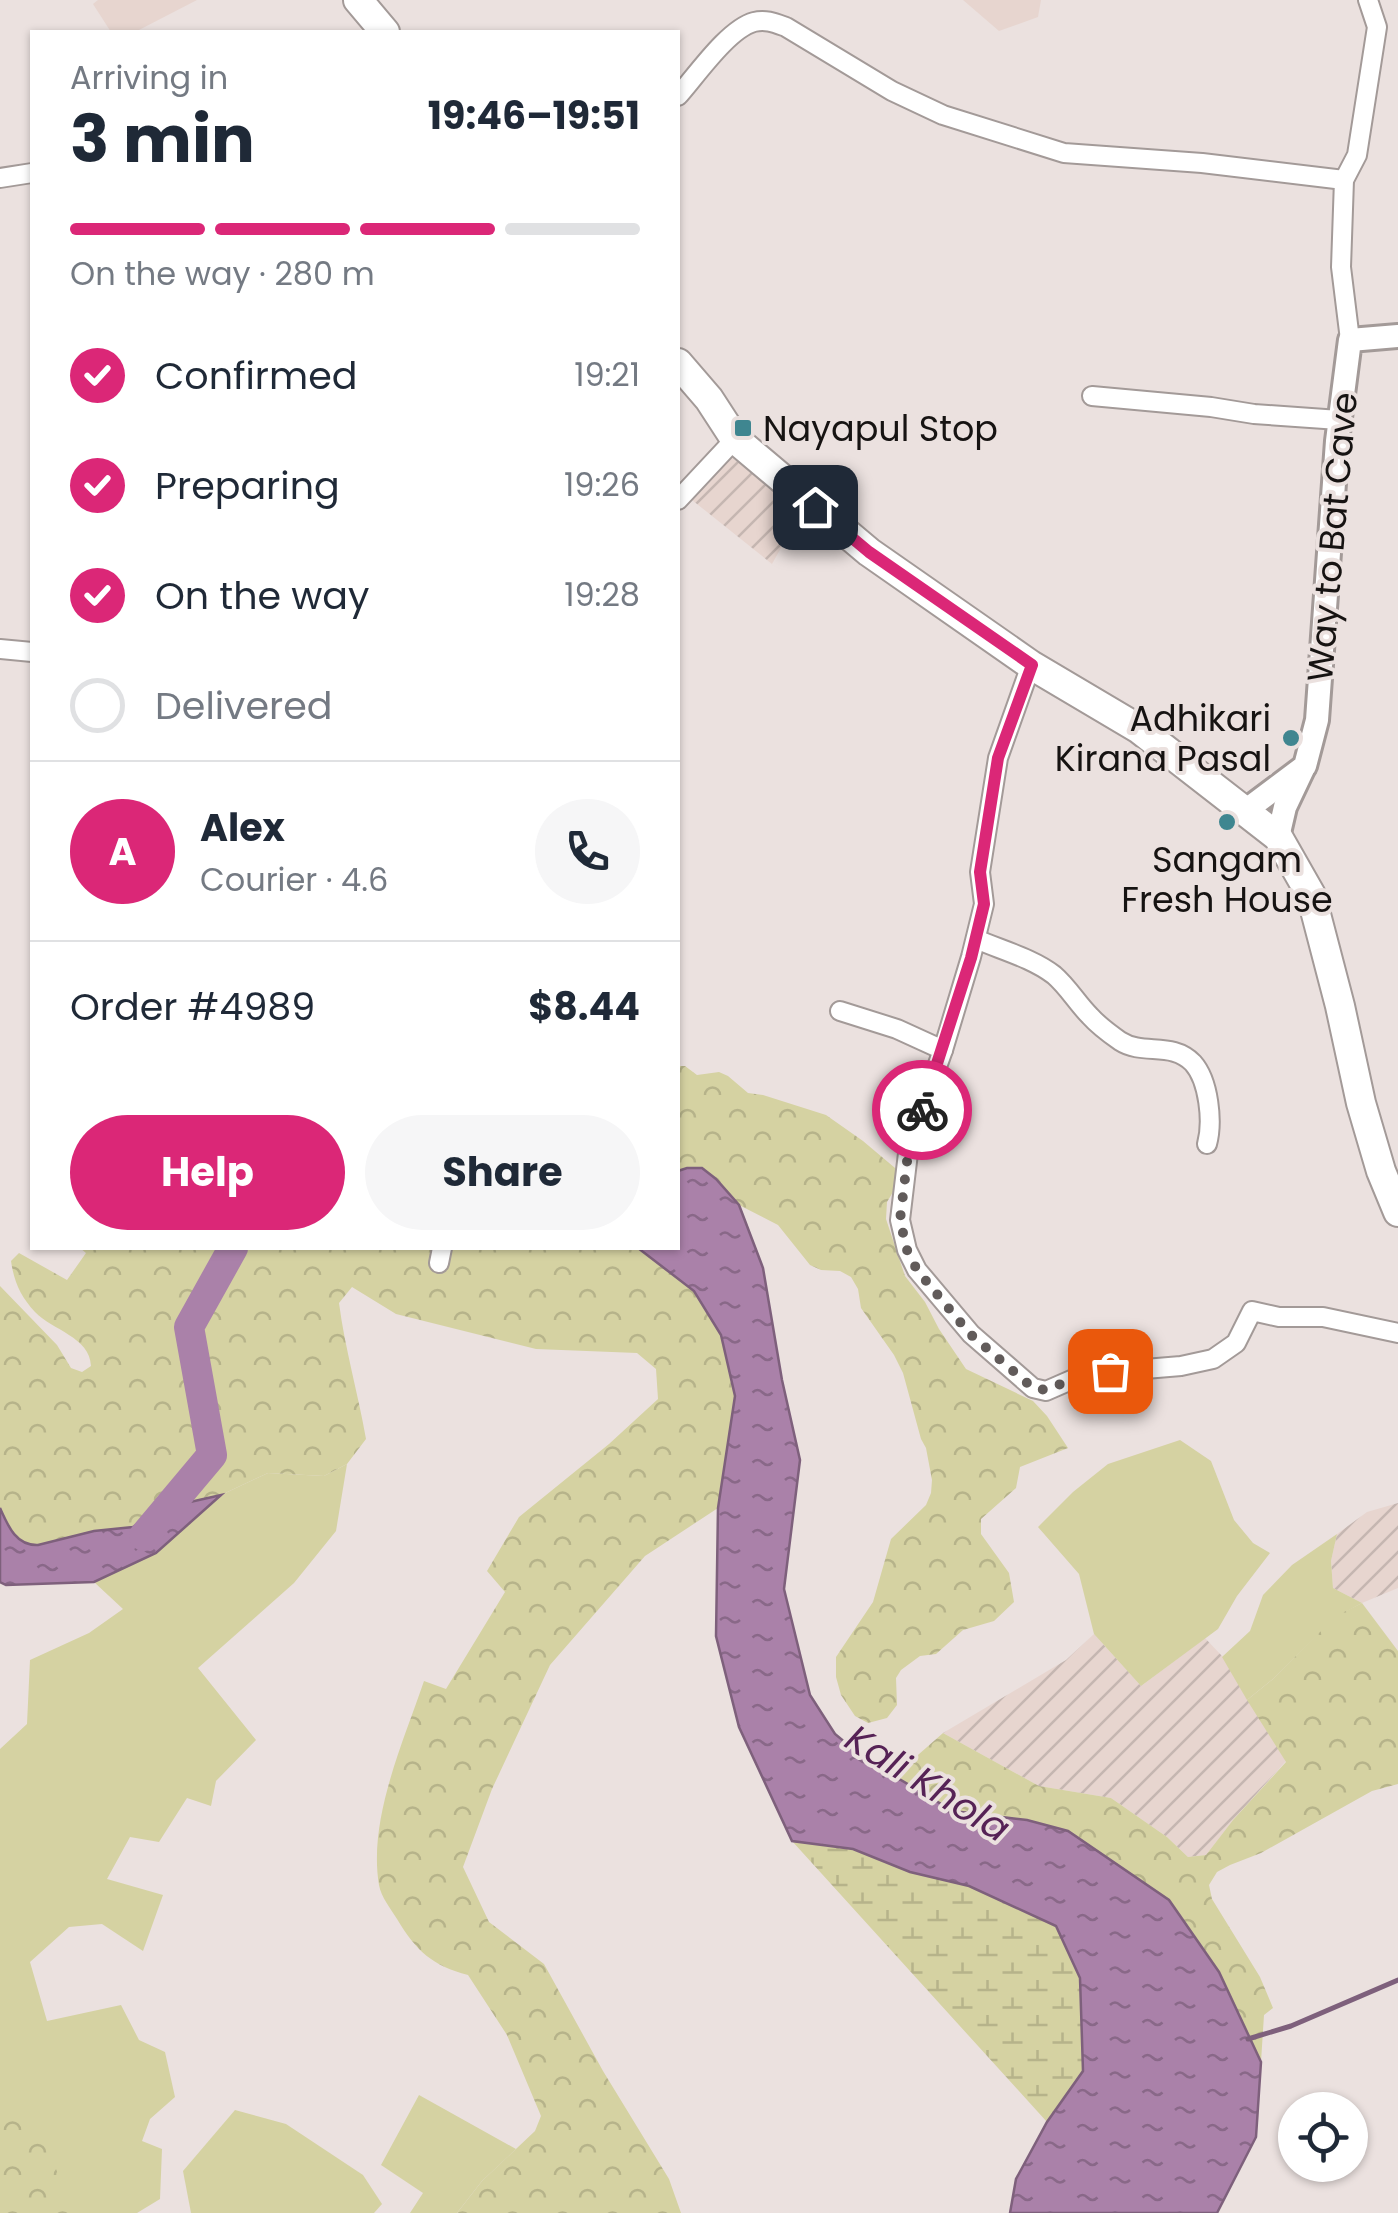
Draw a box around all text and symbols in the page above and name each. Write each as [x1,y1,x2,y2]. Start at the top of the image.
text: Arriving in [70,55,228,100]
text: 19:46–19:51 [428,89,640,142]
text: 3 min [70,94,255,185]
text: On the way · 280 m [70,251,375,296]
icon: check [70,348,125,403]
text: Confirmed [155,349,357,402]
text: 19:21 [574,352,640,397]
street label: Way to Bat Cave [1295,390,1369,684]
place label: Nayapul Stop [763,404,998,453]
marker: Nayapul Stop [732,417,754,439]
icon: check [70,458,125,513]
text: Preparing [155,459,340,512]
text: 19:26 [564,462,640,507]
pin [773,465,858,550]
icon: home [788,480,843,535]
icon: check [70,568,125,623]
text: On the way [155,569,369,622]
text: 19:28 [564,572,640,617]
text: Delivered [155,679,332,732]
place label: Adhikari Kirana Pasal [1055,694,1271,783]
marker: Adhikari Kirana Pasal [1280,727,1302,749]
button: phone [535,799,640,904]
text: Alex [200,801,285,854]
marker: Sangam Fresh House [1216,811,1238,833]
text: A [108,825,137,878]
place label: Sangam Fresh House [1121,835,1333,924]
text: Courier · 4.6 [200,857,388,902]
text: Order #4989 [70,980,315,1033]
text: $8.44 [528,980,640,1033]
courier [872,1060,972,1160]
icon: bike [895,1083,950,1138]
button: Help [70,1115,345,1230]
button: Share [365,1115,640,1230]
pin [1068,1329,1153,1414]
icon: bag [1083,1344,1138,1399]
water label: Kali Khola [836,1712,1020,1854]
map controls [1278,2092,1368,2182]
button: locate [1278,2092,1368,2182]

